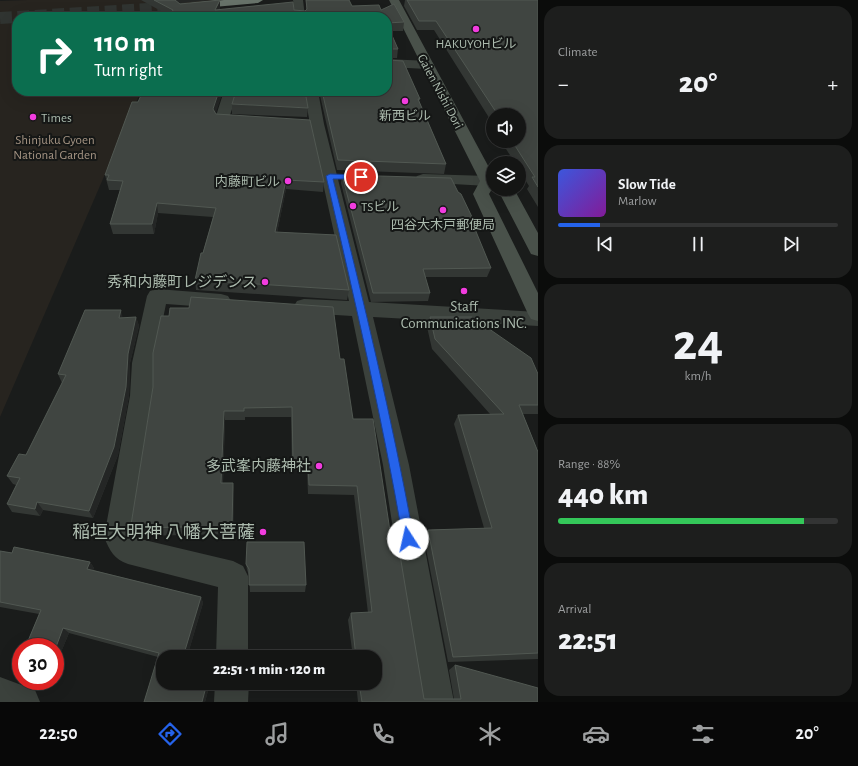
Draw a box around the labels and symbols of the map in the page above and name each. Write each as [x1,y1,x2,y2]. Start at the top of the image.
marker: HAKUYOHビル [471,24,481,34]
place label: HAKUYOHビル [435,37,517,51]
street label: Gaien Nishi Dori [415,52,465,131]
marker: 新西ビル [400,96,410,106]
place label: 新西ビル [379,109,431,123]
marker: Times [28,112,38,122]
place label: Times [41,112,72,125]
park label: Shinjuku Gyoen National Garden [13,134,97,162]
pin [344,160,378,194]
place label: 内藤町ビル [215,175,280,189]
marker: 内藤町ビル [283,176,293,186]
place label: TSビル [361,200,399,214]
marker: TSビル [348,201,358,211]
marker: 四谷大木戸郵便局 [438,205,448,215]
place label: 四谷大木戸郵便局 [391,218,495,232]
place label: 秀和内藤町レジデンス [107,274,257,290]
marker: 秀和内藤町レジデンス [260,277,270,287]
marker: Staff Communications INC. [459,286,469,296]
place label: Staff Communications INC. [401,299,527,331]
place label: 多武峯内藤神社 [206,458,311,474]
marker: 多武峯内藤神社 [314,461,324,471]
position arrow [387,518,429,560]
place label: 稲垣大明神 八幡大菩薩 [72,523,255,542]
marker: 稲垣大明神 八幡大菩薩 [258,527,268,537]
speed limit sign: 30 [12,638,64,690]

